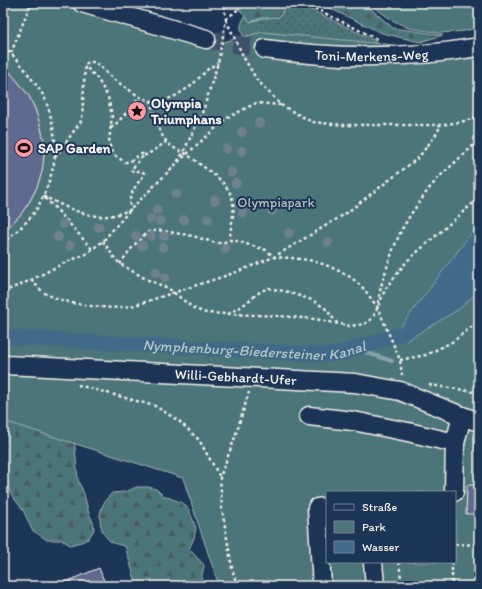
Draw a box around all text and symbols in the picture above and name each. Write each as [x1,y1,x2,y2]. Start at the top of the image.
street label: Toni-Merkens-Weg [314,45,430,65]
place label: Olympia Triumphans [150,95,222,128]
place icon: Olympia Triumphans [126,100,148,122]
sports icon: SAP Garden [13,137,35,159]
place label: SAP Garden [38,140,111,157]
park label: Olympiapark [237,194,315,211]
water label: Nymphenburg-Biedersteiner Kanal [142,336,370,364]
street label: Willi-Gebhardt-Ufer [174,365,297,388]
legend [326,491,456,563]
text: Straße [362,500,397,514]
text: Park [362,520,386,534]
text: Wasser [362,540,399,554]

